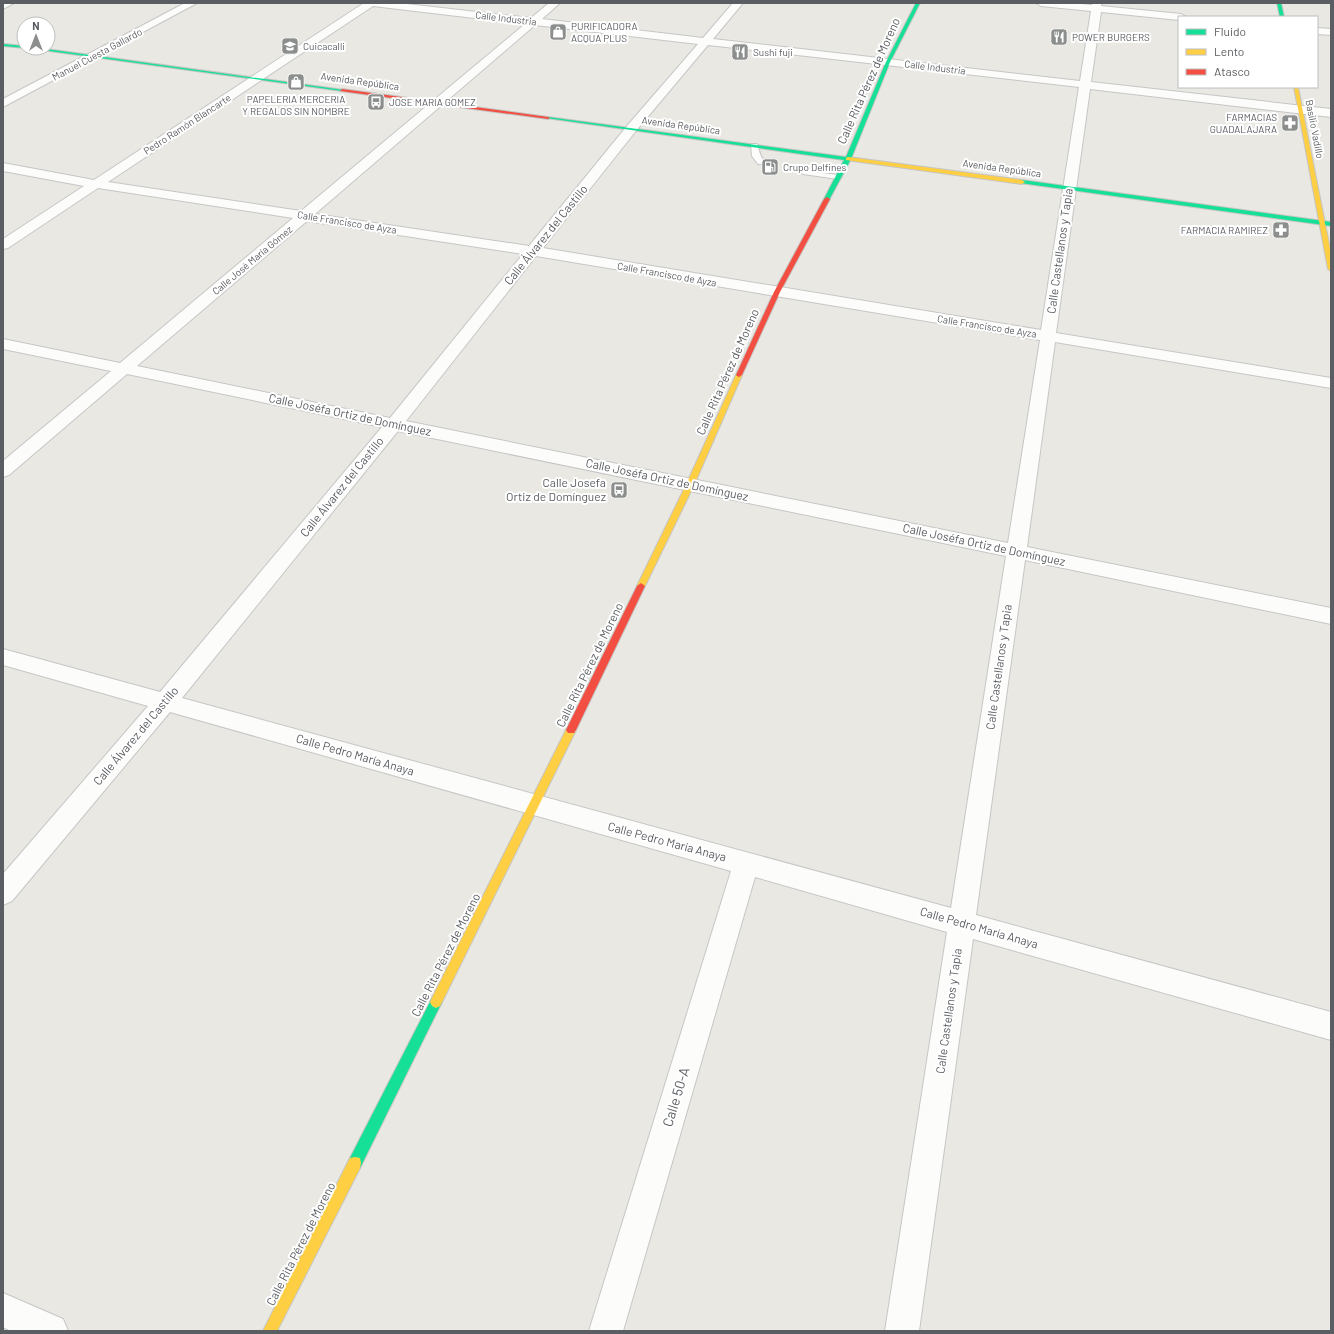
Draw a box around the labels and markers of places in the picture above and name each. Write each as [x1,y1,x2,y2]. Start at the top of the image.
place label: PURIFICADORA ACQUA PLUS [571,20,637,44]
shop icon: PURIFICADORA ACQUA PLUS [548,22,568,42]
restaurant icon: POWER BURGERS [1049,27,1069,47]
place label: POWER BURGERS [1072,31,1150,43]
school or university icon: Cuicacalli [280,36,300,56]
place label: Cuicacalli [303,40,345,52]
restaurant icon: Sushi fuji [730,42,750,62]
place label: Sushi fuji [753,46,793,58]
shop icon: PAPELERIA MERCERIA Y REGALOS SIN NOMBRE [286,72,306,92]
bus stop icon: JOSE MARIA GOMEZ [366,92,386,112]
place label: PAPELERIA MERCERIA Y REGALOS SIN NOMBRE [242,93,350,117]
place label: JOSE MARIA GOMEZ [389,96,476,108]
place label: FARMACIAS GUADALAJARA [1210,111,1277,135]
pharmacy icon: FARMACIAS GUADALAJARA [1280,113,1300,133]
fuel station icon: Crupo Delfines [760,157,780,177]
place label: Crupo Delfines [783,161,846,173]
pharmacy icon: FARMACIA RAMIREZ [1271,220,1291,240]
place label: FARMACIA RAMIREZ [1181,224,1268,236]
place label: Calle Josefa Ortiz de Domínguez [506,475,606,503]
bus stop icon: Calle Josefa Ortiz de Domínguez [609,480,629,500]

